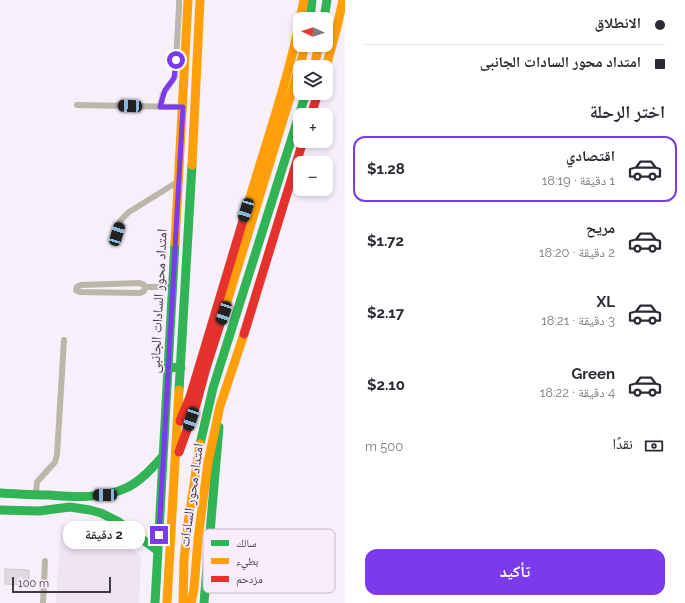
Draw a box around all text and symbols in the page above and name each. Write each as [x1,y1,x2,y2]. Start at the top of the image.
north arrow [293,12,333,52]
map controls [293,12,333,196]
text: الانطلاق [595,14,641,32]
route start [167,51,185,69]
text: امتداد محور السادات الجانبى [480,53,641,71]
button: layers [293,60,333,100]
car [118,100,142,112]
text: اختر الرحلة [590,101,665,122]
button: + [293,108,333,148]
text: اقتصادي [566,147,615,165]
icon: car [627,151,663,187]
button: − [293,156,333,196]
text: $1.28 [367,160,405,178]
text: 1 دقيقة · 18:19 [542,173,615,188]
car [237,197,255,223]
text: مريح [586,219,615,237]
car [108,221,126,247]
icon: car [627,223,663,259]
street label: امتداد محور السادات الجانبى [146,228,171,374]
text: $1.72 [367,232,404,250]
text: 2 دقيقة · 18:20 [539,245,615,260]
text: XL [597,293,615,311]
icon: car [627,295,663,331]
car [215,300,233,326]
text: $2.17 [367,304,404,322]
text: 3 دقيقة · 18:21 [541,313,615,328]
text: Green [571,365,615,383]
icon: car [627,367,663,403]
text: $2.10 [367,376,405,394]
text: 4 دقيقة · 18:22 [540,385,615,400]
car [182,406,200,432]
text: نقدًا [612,435,633,453]
icon: cash [643,435,665,457]
text: 500 m [365,439,403,454]
street label: امتداد محور السادات [176,442,207,548]
car [93,489,117,501]
callout: 2 دقيقة [63,521,145,549]
route end [150,526,168,544]
text: 2 دقيقة [85,527,123,542]
legend [203,529,335,593]
text: سالك [236,537,256,550]
button: تأكيد [365,549,665,595]
text: بطيء [236,555,258,570]
text: مزدحم [236,573,263,587]
scale bar [12,575,111,594]
text: 100 m [18,577,49,590]

